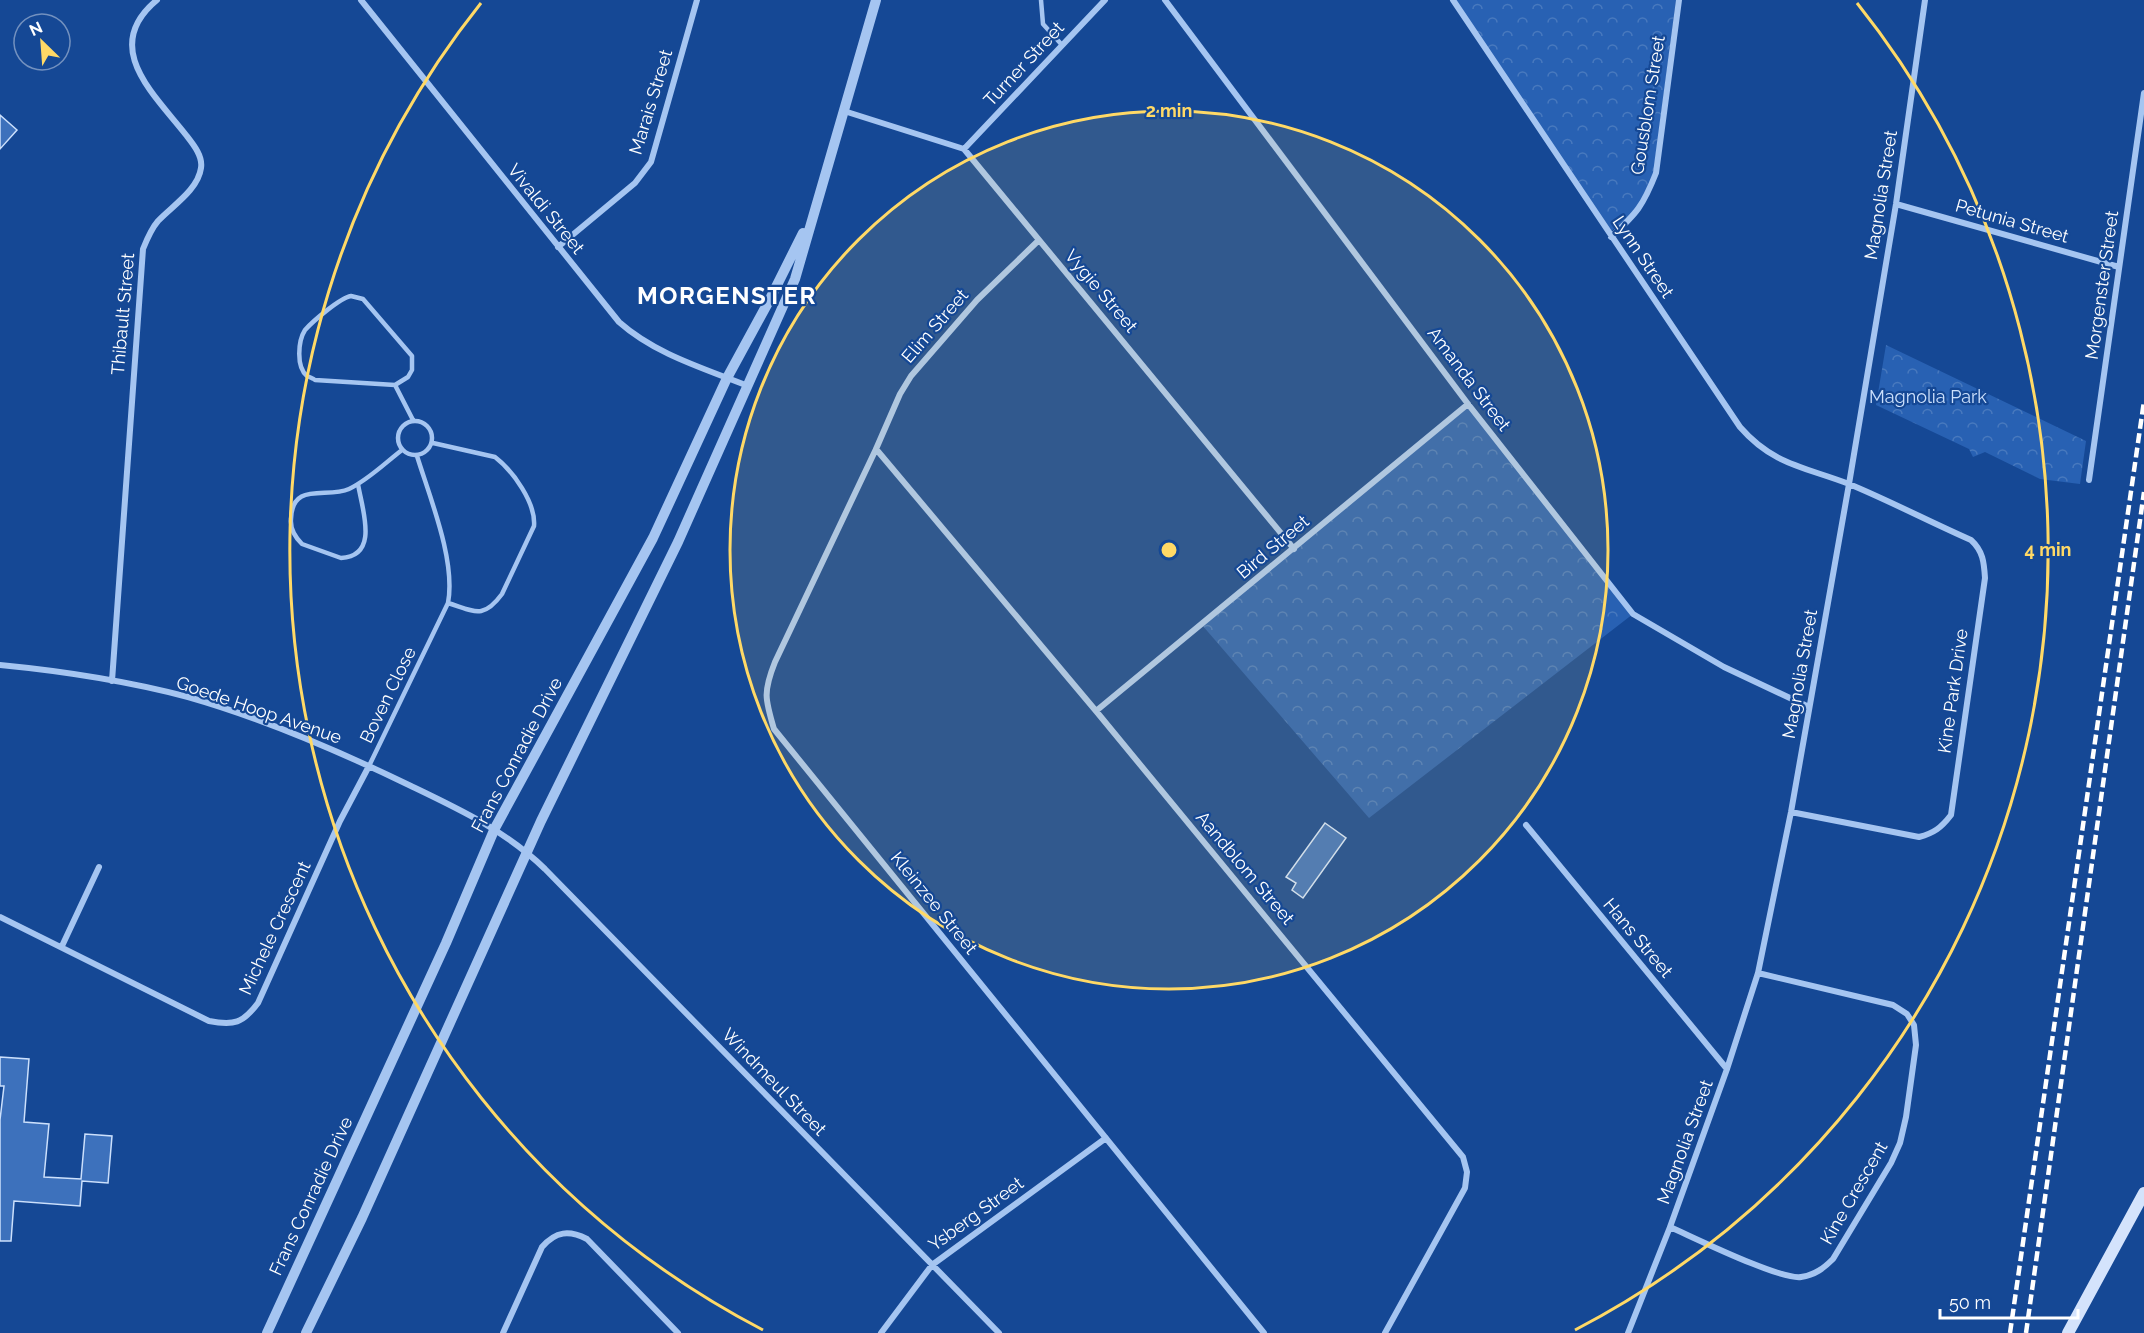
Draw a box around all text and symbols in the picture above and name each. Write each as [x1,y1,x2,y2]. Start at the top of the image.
north arrow [12,12,72,72]
street label: Turner Street [979,17,1068,110]
text: N [26,18,45,40]
street label: Gousblom Street [1626,34,1669,176]
street label: Marais Street [625,47,676,157]
text: 2 min [1146,100,1192,121]
street label: Magnolia Street [1860,129,1901,261]
street label: Vivaldi Street [504,159,589,258]
street label: Petunia Street [1953,194,2071,247]
street label: Morgenster Street [2081,209,2122,361]
street label: Lynn Street [1608,212,1678,302]
street label: Vygie Street [1061,245,1142,336]
street label: Thibault Street [107,252,138,376]
district label: MORGENSTER [637,281,817,310]
street label: Elim Street [897,285,972,367]
street label: Amanda Street [1424,323,1515,435]
park label: Magnolia Park [1869,386,1987,407]
street label: Bird Street [1232,510,1313,583]
text: 4 min [2025,539,2071,560]
centre of rings [1159,540,1179,560]
street label: Magnolia Street [1778,608,1821,740]
street label: Kine Park Drive [1933,627,1972,755]
street label: Boven Close [355,643,420,746]
street label: Goede Hoop Avenue [174,671,345,748]
street label: Frans Conradie Drive [467,673,567,836]
street label: Aandblom Street [1192,807,1299,929]
street label: Kleinzee Street [887,847,982,958]
street label: Michele Crescent [234,858,315,998]
street label: Hans Street [1599,894,1678,981]
street label: Windmeul Street [718,1024,831,1140]
street label: Magnolia Street [1652,1077,1717,1207]
street label: Frans Conradie Drive [265,1113,357,1278]
street label: Kine Crescent [1816,1137,1892,1248]
street label: Ysberg Street [924,1172,1027,1255]
scale bar [1940,1282,2078,1320]
text: 50 m [1949,1292,1991,1313]

